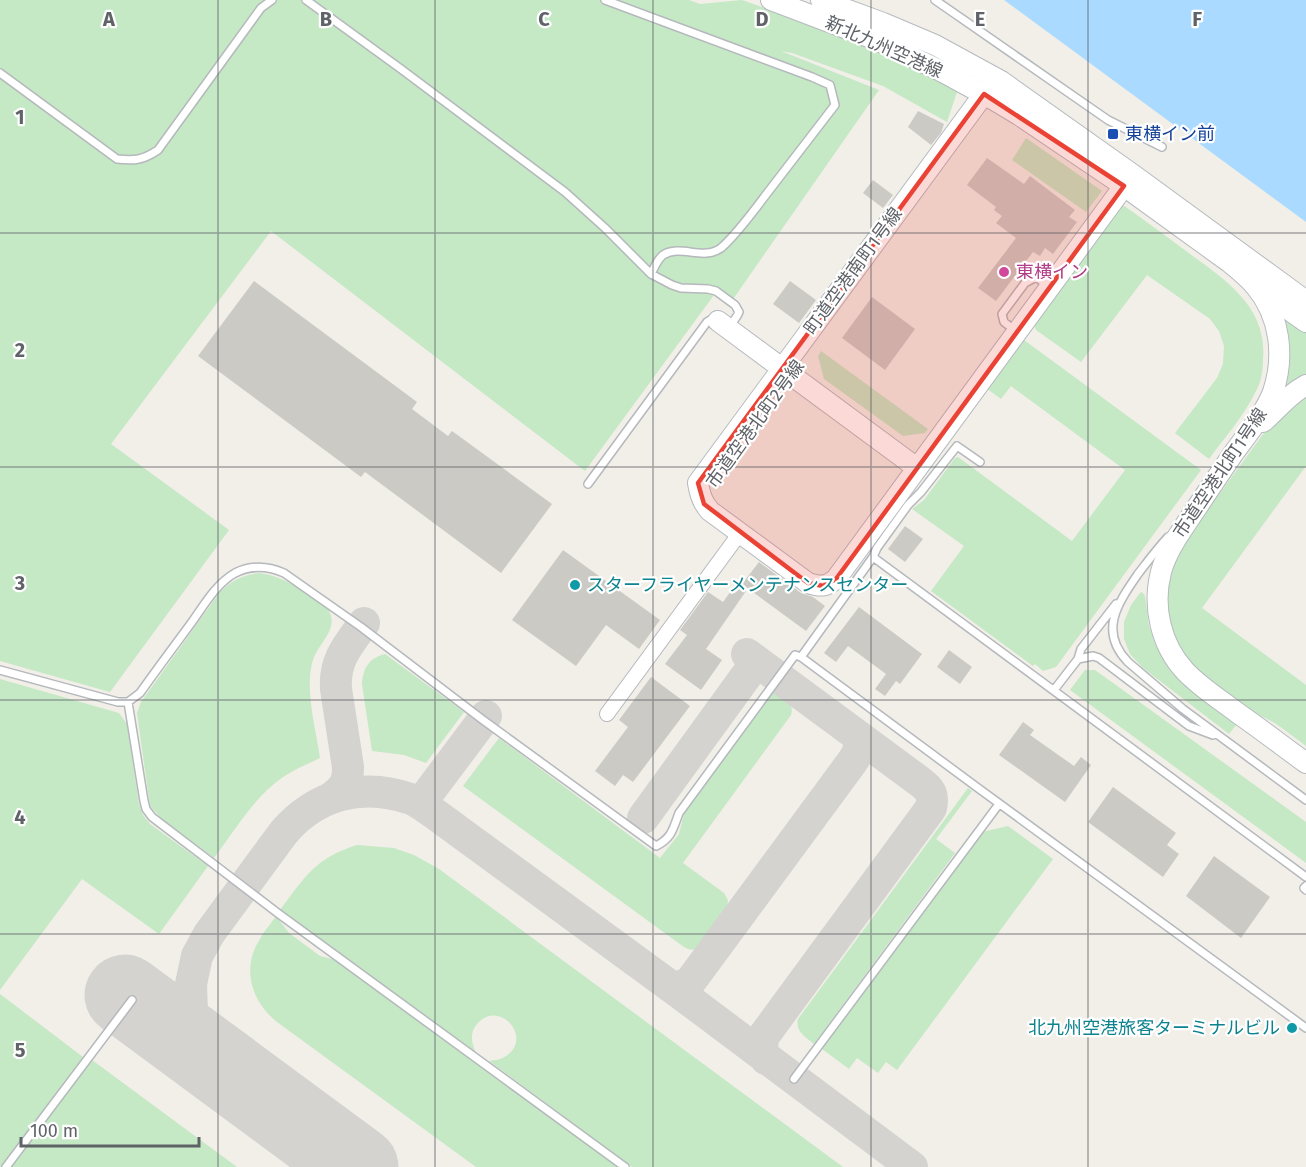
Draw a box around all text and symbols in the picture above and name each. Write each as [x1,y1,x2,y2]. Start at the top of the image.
text: A [102,7,116,31]
text: B [320,7,332,31]
text: C [538,7,550,31]
text: D [755,7,769,31]
text: E [975,7,985,31]
text: F [1192,7,1202,31]
street label: 新北九州空港線 [822,11,946,83]
text: 1 [15,105,25,129]
place label: 東横イン前 [1125,123,1215,145]
marker: 東横イン前 [1106,127,1120,141]
street label: 町道空港南町1号線 [799,203,907,339]
place label: 東横イン [1016,261,1088,283]
marker: 東横イン [997,265,1011,279]
text: 2 [15,338,25,362]
street label: 市道空港北町2号線 [701,356,809,492]
street label: 市道空港北町1号線 [1168,404,1272,542]
text: 3 [14,571,25,595]
place label: スターフライヤーメンテナンスセンター [587,574,908,596]
marker: スターフライヤーメンテナンスセンター [568,578,582,592]
text: 4 [14,805,26,829]
place label: 北九州空港旅客ターミナルビル [1028,1017,1280,1039]
marker: 北九州空港旅客ターミナルビル [1285,1021,1299,1035]
text: 5 [15,1038,26,1062]
scale bar [21,1110,200,1148]
text: 100 m [30,1120,78,1142]

